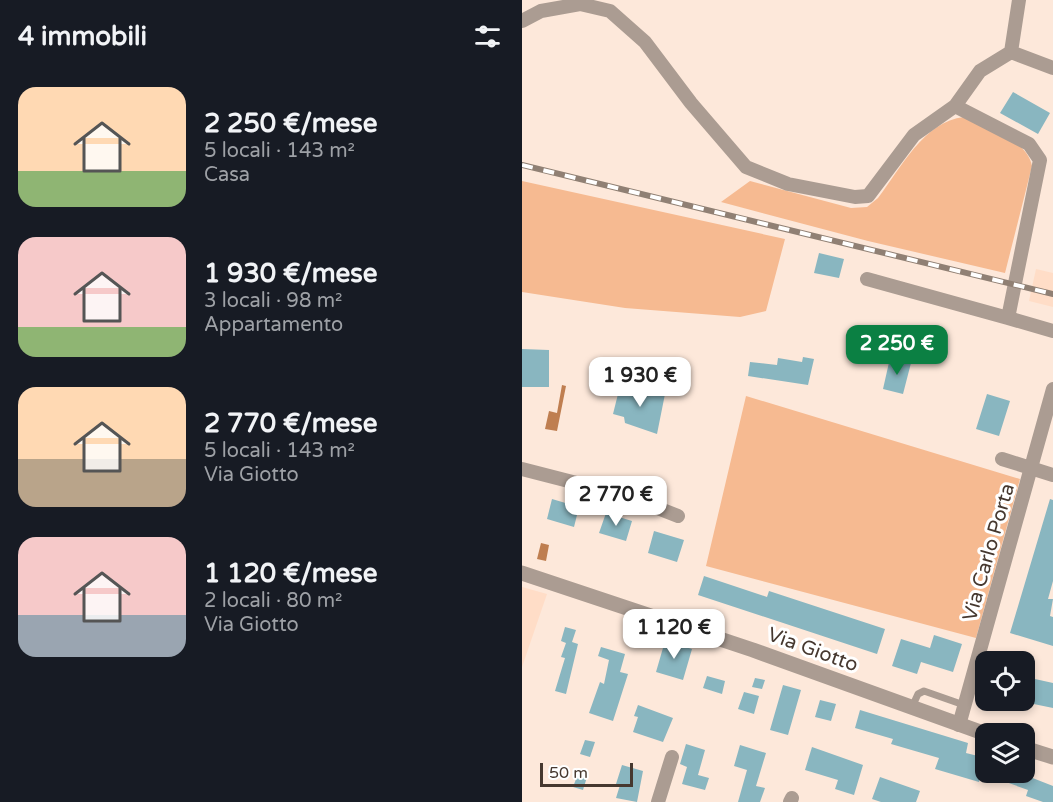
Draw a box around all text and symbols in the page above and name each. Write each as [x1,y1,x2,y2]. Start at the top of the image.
icon: filters [471,20,504,53]
text: 4 immobili [18,21,147,52]
text: 2 250 €/mese [204,108,377,139]
icon: home [66,111,138,183]
text: 5 locali · 143 m² [204,139,355,163]
text: Casa [204,163,250,187]
text: 1 930 €/mese [204,258,377,289]
icon: home [66,261,138,333]
text: 3 locali · 98 m² [204,289,342,313]
text: Appartamento [204,313,343,337]
pin: 2 250 € [842,325,952,376]
text: 2 250 € [860,332,934,356]
pin: 1 930 € [585,357,695,408]
text: 1 930 € [603,364,677,388]
text: 2 770 €/mese [204,408,377,439]
icon: home [66,411,138,483]
text: 5 locali · 143 m² [204,439,355,463]
text: Via Giotto [204,463,299,487]
pin: 2 770 € [561,476,671,527]
street label: Via Carlo Porta [958,481,1020,624]
text: 2 770 € [579,483,653,507]
text: 1 120 €/mese [204,558,377,589]
icon: home [66,561,138,633]
text: 2 locali · 80 m² [204,589,342,613]
pin: 1 120 € [619,609,729,660]
text: Via Giotto [204,613,299,637]
text: 1 120 € [637,616,711,640]
street label: Via Giotto [764,622,861,677]
map controls [975,651,1035,783]
button: locate [975,651,1035,711]
button: layers [975,723,1035,783]
scale bar [540,760,633,788]
text: 50 m [549,763,588,783]

